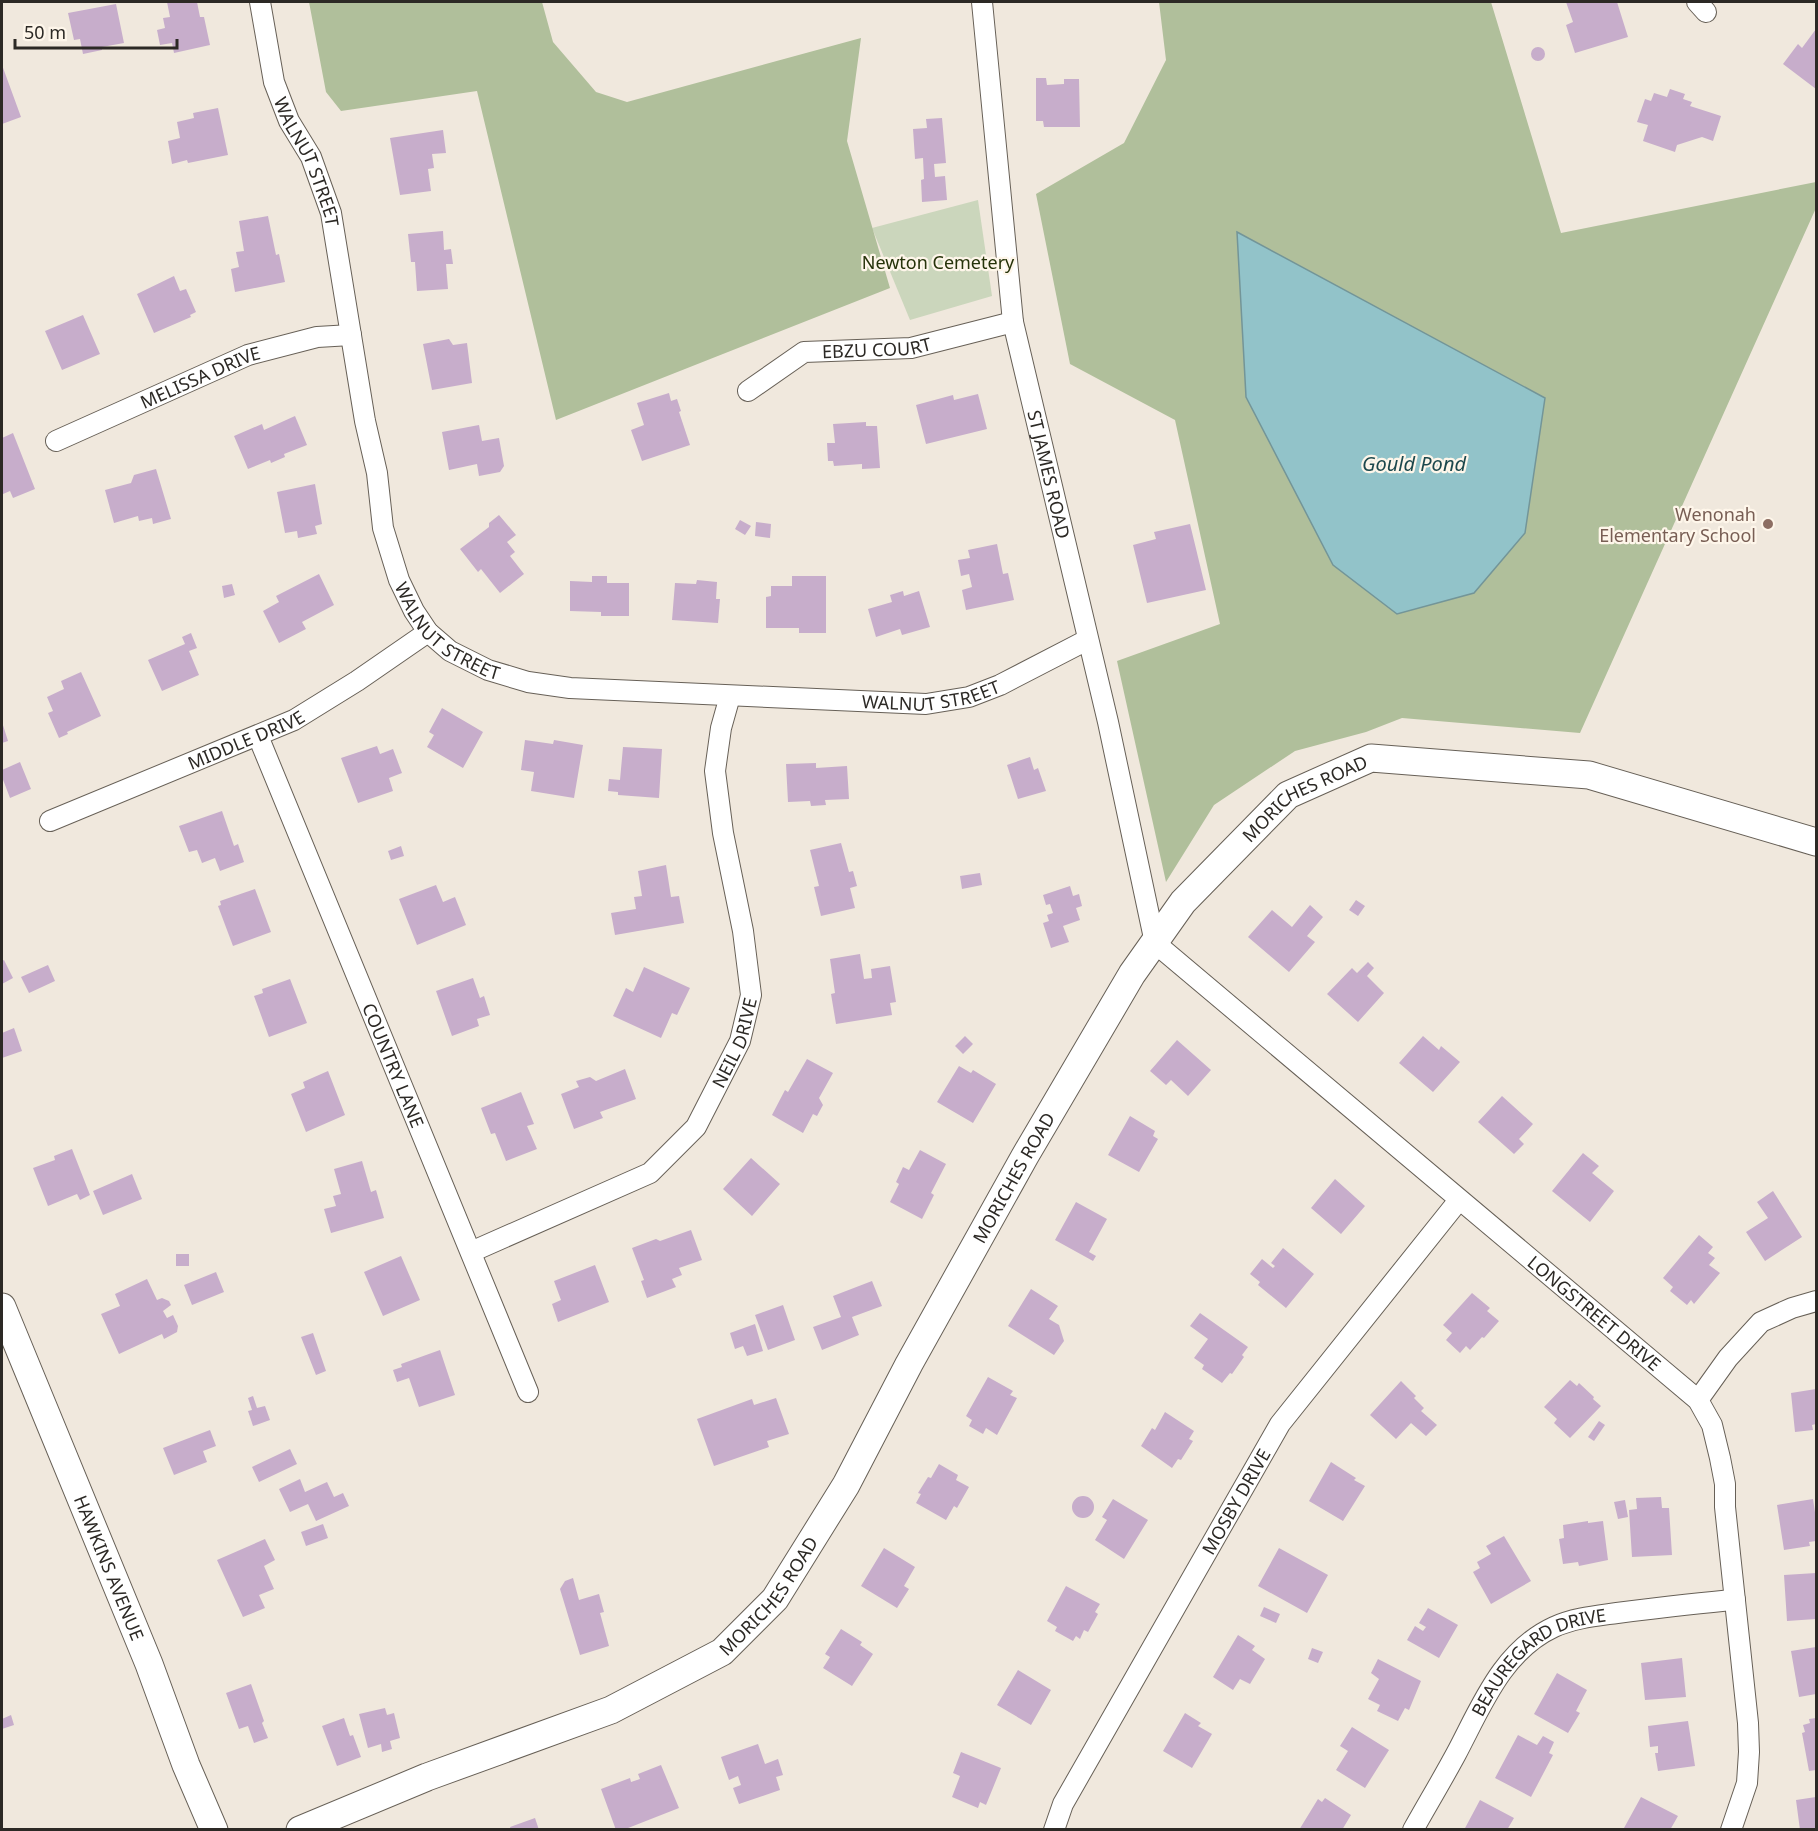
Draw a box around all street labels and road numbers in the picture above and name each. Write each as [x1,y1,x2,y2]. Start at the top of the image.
street label: WALNUT STREET [269,93,345,228]
street label: EBZU COURT [822,331,934,363]
street label: MELISSA DRIVE [136,340,263,414]
street label: ST JAMES ROAD [1022,408,1076,541]
street label: WALNUT STREET [390,578,503,685]
street label: WALNUT STREET [861,674,1003,716]
street label: MIDDLE DRIVE [184,705,309,775]
street label: MORICHES ROAD [1237,749,1371,847]
street label: NEIL DRIVE [706,995,762,1092]
street label: COUNTRY LANE [357,999,430,1131]
street label: MORICHES ROAD [967,1108,1060,1247]
street label: LONGSTREET DRIVE [1523,1250,1666,1376]
street label: MOSBY DRIVE [1196,1444,1276,1559]
street label: HAWKINS AVENUE [69,1492,150,1644]
street label: MORICHES ROAD [714,1532,823,1660]
street label: BEAUREGARD DRIVE [1466,1603,1607,1720]

